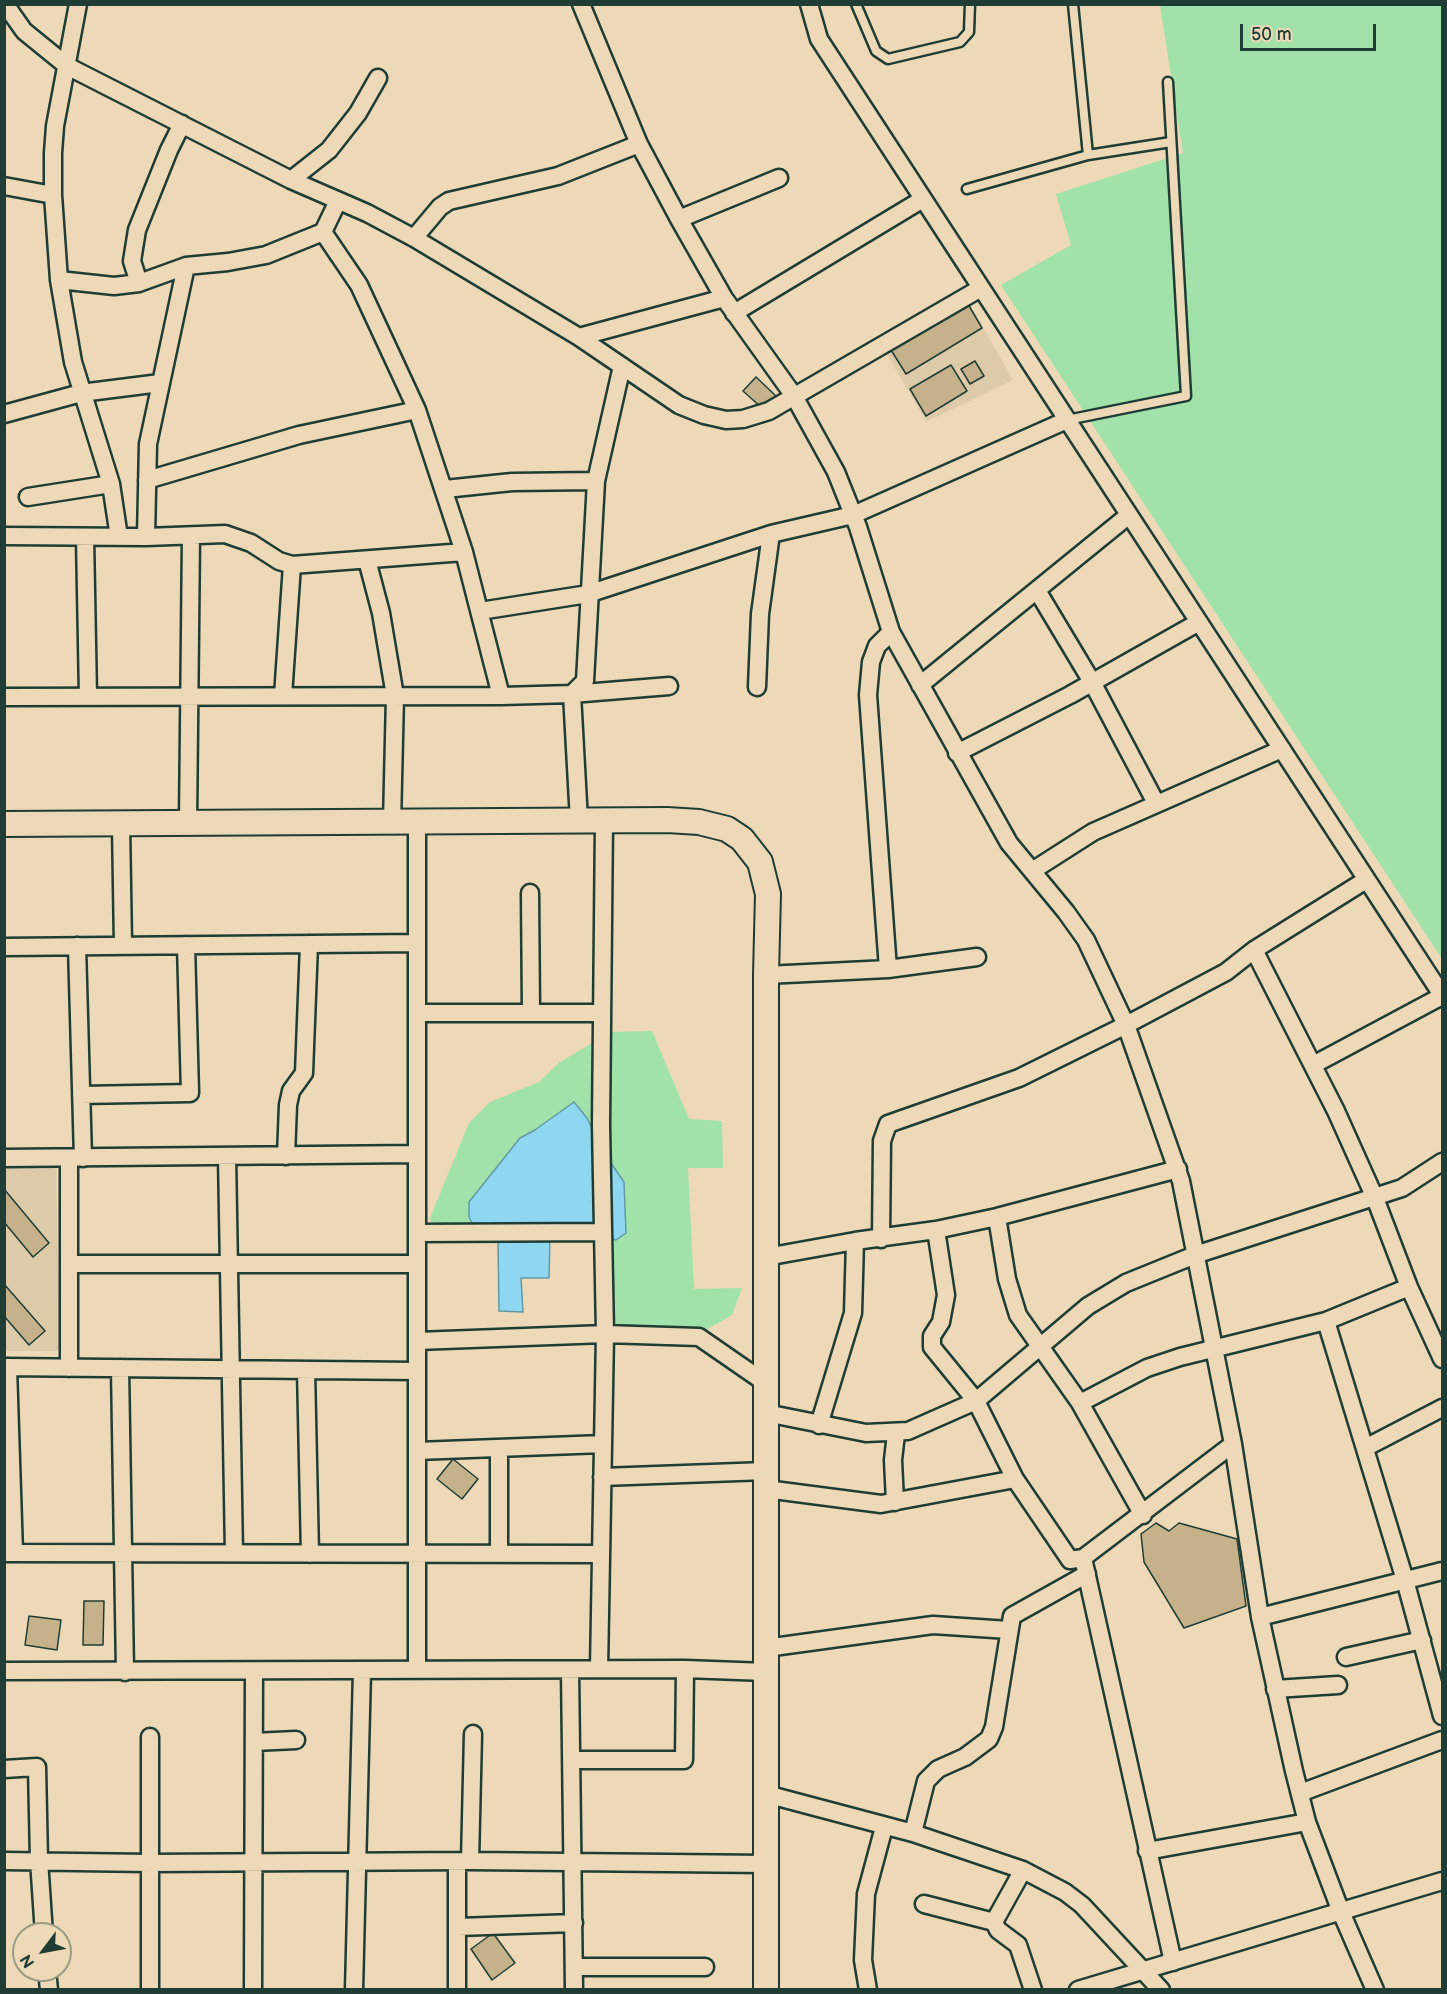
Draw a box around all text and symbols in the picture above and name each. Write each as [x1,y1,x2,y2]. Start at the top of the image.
scale bar [1243,12,1380,50]
text: 50 m [1251,24,1292,45]
north arrow [12,1922,72,1982]
text: N [17,1951,39,1971]

